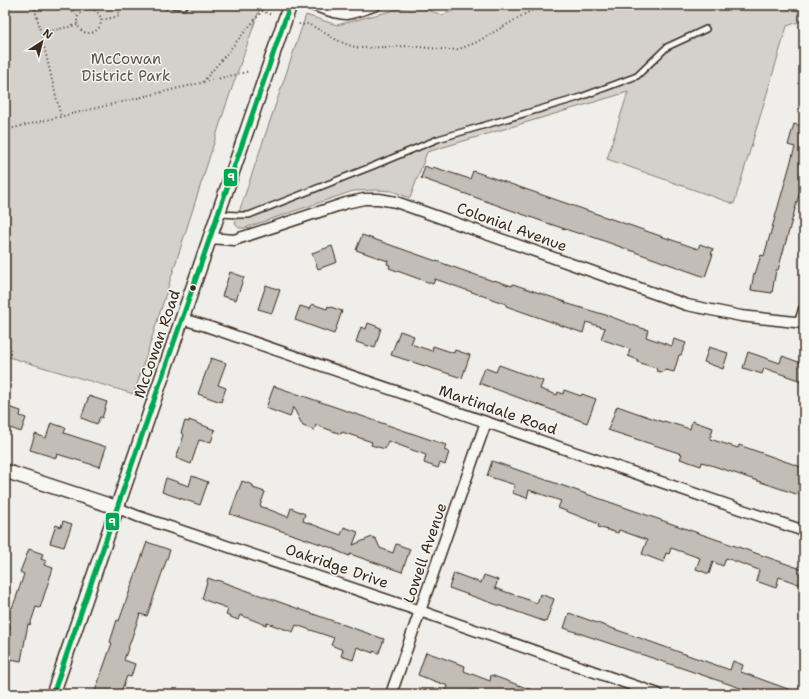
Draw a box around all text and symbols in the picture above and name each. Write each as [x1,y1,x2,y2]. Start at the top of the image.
north arrow [22,22,62,62]
text: N [40,26,56,43]
park label: McCowan District Park [81,49,171,86]
line badge: 9 [223,168,238,187]
text: 9 [227,170,235,185]
street label: Colonial Avenue [454,198,570,256]
unlabelled marker [188,283,198,293]
street label: McCowan Road [129,287,185,401]
street label: Martindale Road [436,380,560,440]
street label: Lowell Avenue [398,500,452,606]
line badge: 9 [105,512,120,531]
text: 9 [108,515,116,530]
street label: Oakridge Drive [283,539,391,593]

